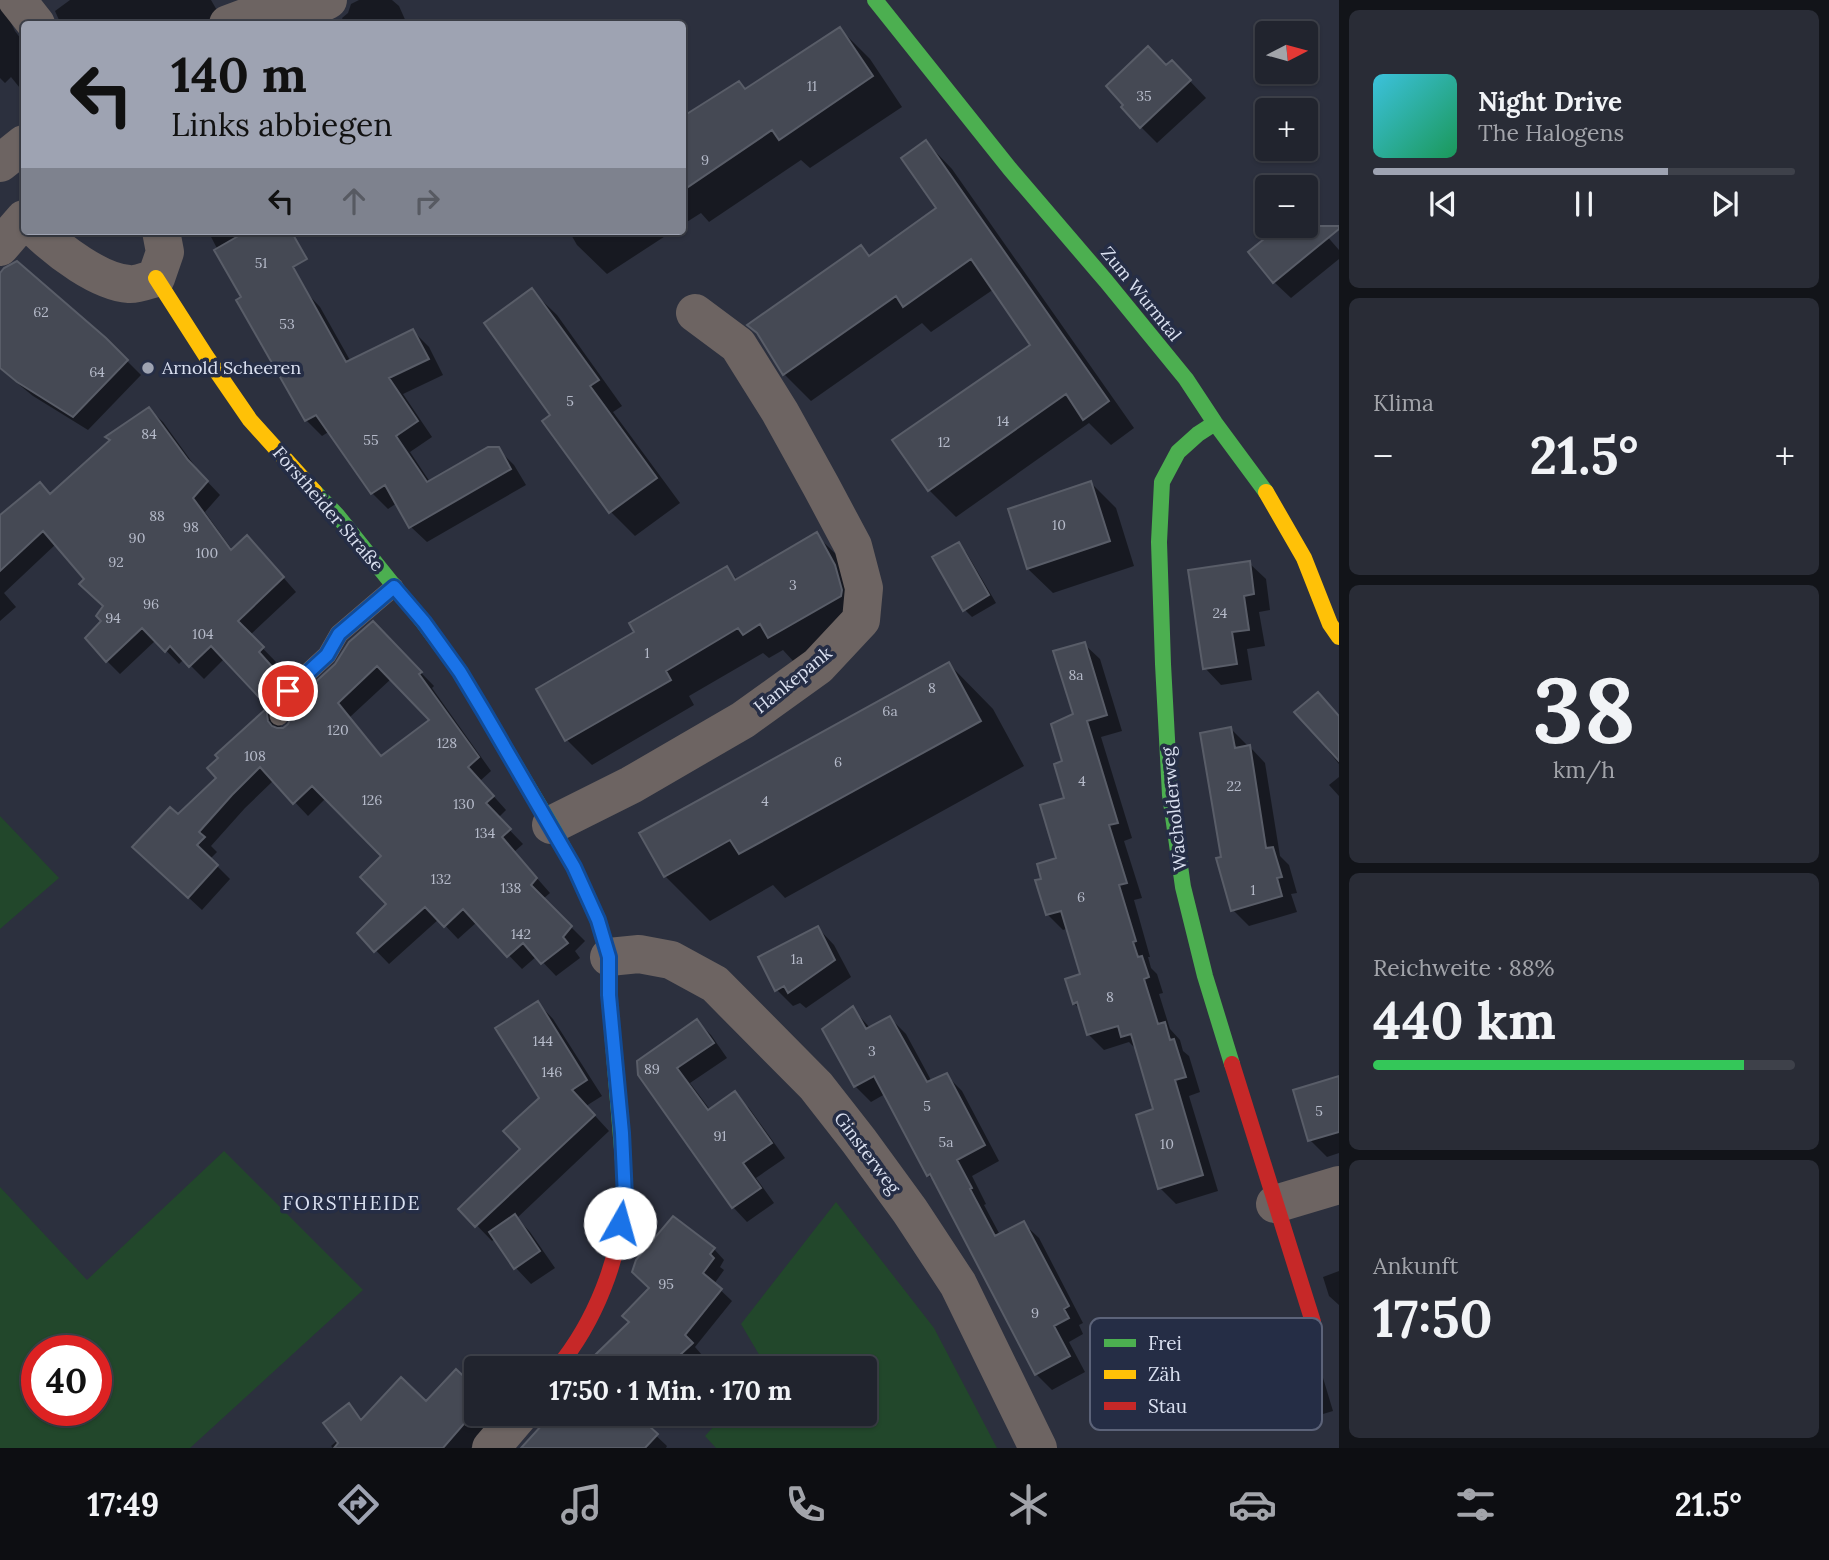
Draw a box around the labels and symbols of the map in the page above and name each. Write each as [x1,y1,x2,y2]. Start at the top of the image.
north arrow [1255,21,1318,84]
house number: 11 [807,77,817,95]
house number: 35 [1136,87,1152,105]
house number: 9 [701,151,709,169]
street label: Zum Wurmtal [1096,242,1187,346]
house number: 51 [255,254,267,272]
house number: 62 [33,303,49,321]
house number: 53 [279,315,295,333]
place label: Arnold Scheeren [161,356,301,379]
marker: Arnold Scheeren [140,360,156,376]
house number: 64 [89,363,105,381]
house number: 5 [566,392,574,410]
house number: 14 [997,412,1010,430]
house number: 84 [141,425,157,443]
house number: 55 [363,431,379,449]
house number: 12 [938,433,950,451]
street label: Forstheider Straße [268,442,389,576]
house number: 88 [149,507,165,525]
house number: 10 [1052,516,1066,534]
house number: 98 [183,518,199,536]
house number: 90 [129,529,145,547]
house number: 100 [196,544,218,562]
house number: 92 [108,553,124,571]
house number: 3 [789,576,797,594]
house number: 96 [143,595,159,613]
house number: 24 [1213,604,1228,622]
house number: 94 [105,609,121,627]
house number: 104 [192,625,214,643]
street label: Hankepank [749,641,837,718]
house number: 1 [644,644,650,662]
pin [258,661,318,721]
house number: 8a [1068,666,1084,684]
house number: 8 [928,679,936,697]
house number: 6a [882,702,898,720]
house number: 120 [327,721,349,739]
house number: 128 [437,734,457,752]
street label: Wacholderweg [1155,745,1191,872]
house number: 108 [244,747,266,765]
house number: 6 [834,753,842,771]
house number: 4 [1078,772,1086,790]
house number: 22 [1226,777,1242,795]
house number: 126 [362,791,382,809]
house number: 4 [761,792,769,810]
house number: 130 [453,795,475,813]
house number: 134 [475,824,496,842]
house number: 132 [431,870,451,888]
house number: 138 [501,879,522,897]
house number: 1 [1250,881,1256,899]
house number: 6 [1077,888,1085,906]
house number: 142 [511,925,531,943]
house number: 1a [791,950,803,968]
house number: 8 [1106,988,1114,1006]
house number: 144 [533,1032,554,1050]
house number: 3 [868,1042,876,1060]
house number: 89 [644,1060,660,1078]
house number: 146 [542,1063,562,1081]
house number: 5 [923,1097,931,1115]
house number: 5 [1315,1102,1323,1120]
street label: Ginsterweg [829,1107,906,1199]
house number: 91 [713,1127,727,1145]
house number: 5a [939,1133,953,1151]
house number: 10 [1160,1135,1174,1153]
position arrow [583,1186,657,1260]
district label: FORSTHEIDE [283,1191,421,1215]
house number: 95 [658,1275,674,1293]
house number: 9 [1031,1304,1039,1322]
legend [1090,1318,1322,1430]
text: Frei [1148,1331,1182,1355]
speed limit sign: 40 [21,1335,112,1426]
text: Zäh [1148,1362,1181,1386]
text: Stau [1148,1394,1187,1418]

